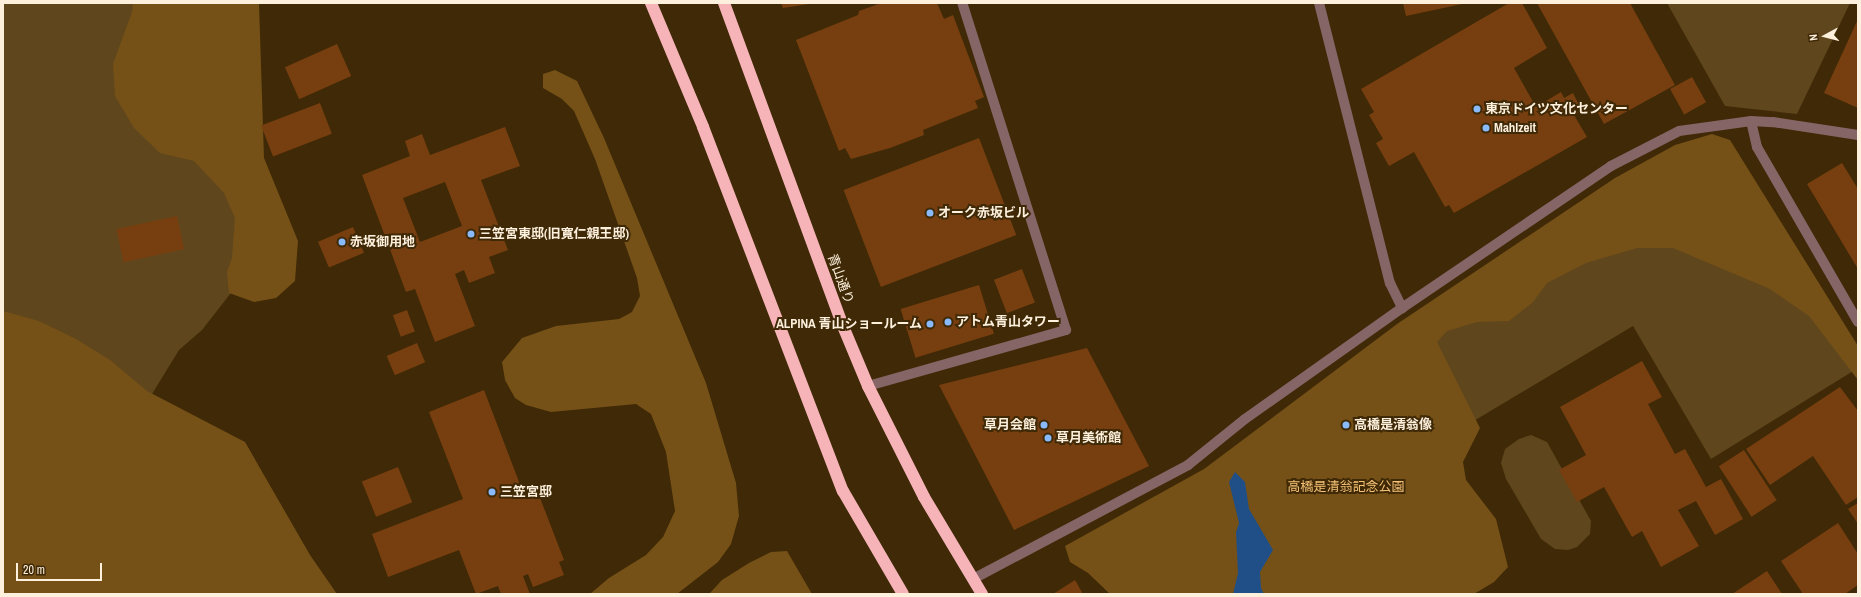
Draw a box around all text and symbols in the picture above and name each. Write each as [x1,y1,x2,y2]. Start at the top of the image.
north arrow [1805,16,1845,56]
text: N [1806,33,1820,42]
place label: 東京ドイツ文化センター [1485,101,1628,117]
marker: 東京ドイツ文化センター [1472,104,1482,114]
place label: Mahlzeit [1494,120,1536,136]
marker: Mahlzeit [1481,123,1491,133]
place label: オーク赤坂ビル [938,205,1029,221]
marker: オーク赤坂ビル [925,208,935,218]
place label: 三笠宮東邸(旧寬仁親王邸) [479,226,629,242]
marker: 三笠宮東邸(旧寬仁親王邸) [466,229,476,239]
place label: 赤坂御用地 [350,234,415,250]
marker: 赤坂御用地 [337,237,347,247]
street label: 青山通り [824,252,856,306]
place label: アトム青山タワー [956,314,1060,330]
place label: ALPINA 青山ショールーム [775,316,922,332]
marker: アトム青山タワー [943,317,953,327]
marker: ALPINA 青山ショールーム [925,319,935,329]
place label: 草月会館 [984,417,1036,433]
place label: 高橋是清翁像 [1354,417,1432,433]
marker: 草月会館 [1039,420,1049,430]
marker: 高橋是清翁像 [1341,420,1351,430]
place label: 草月美術館 [1056,430,1121,446]
marker: 草月美術館 [1043,433,1053,443]
park label: 高橋是清翁記念公園 [1288,479,1404,495]
place label: 三笠宮邸 [500,484,552,500]
marker: 三笠宮邸 [487,487,497,497]
scale bar [18,555,104,581]
text: 20 m [23,562,45,578]

